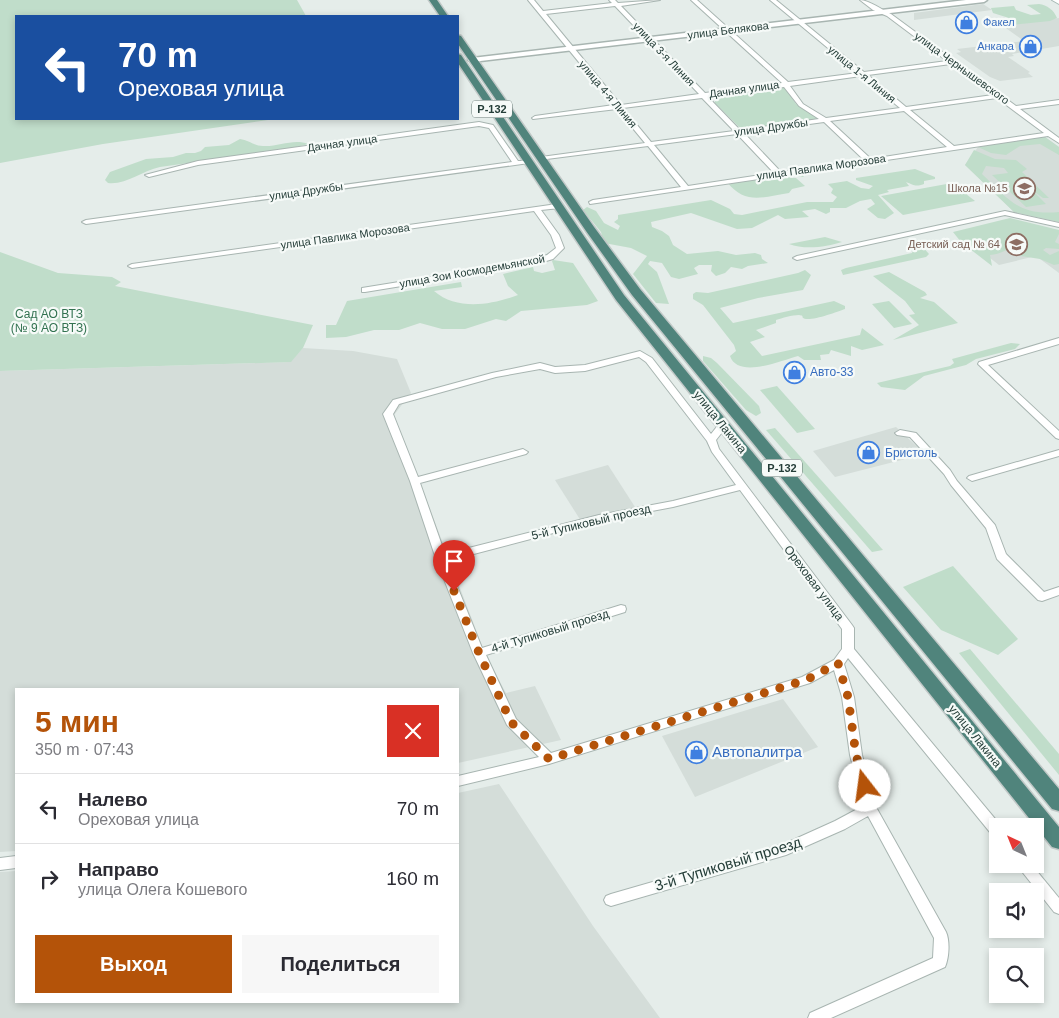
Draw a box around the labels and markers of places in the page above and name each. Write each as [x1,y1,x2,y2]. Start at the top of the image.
shop icon: Факел [955,10,979,34]
place label: Факел [983,16,1015,28]
shop icon: Анкара [1018,34,1042,58]
place label: Анкара [977,40,1015,52]
school or university icon: Школа №15 [1012,176,1036,200]
place label: Школа №15 [947,182,1008,194]
school or university icon: Детский сад № 64 [1004,232,1028,256]
place label: Детский сад № 64 [908,238,1000,250]
shop icon: Авто-33 [782,360,806,384]
place label: Авто-33 [810,365,854,379]
shop icon: Бристоль [857,441,881,465]
place label: Бристоль [885,446,937,460]
pin [433,540,475,591]
shop icon: Автопалитра [684,740,708,764]
place label: Автопалитра [712,743,802,760]

